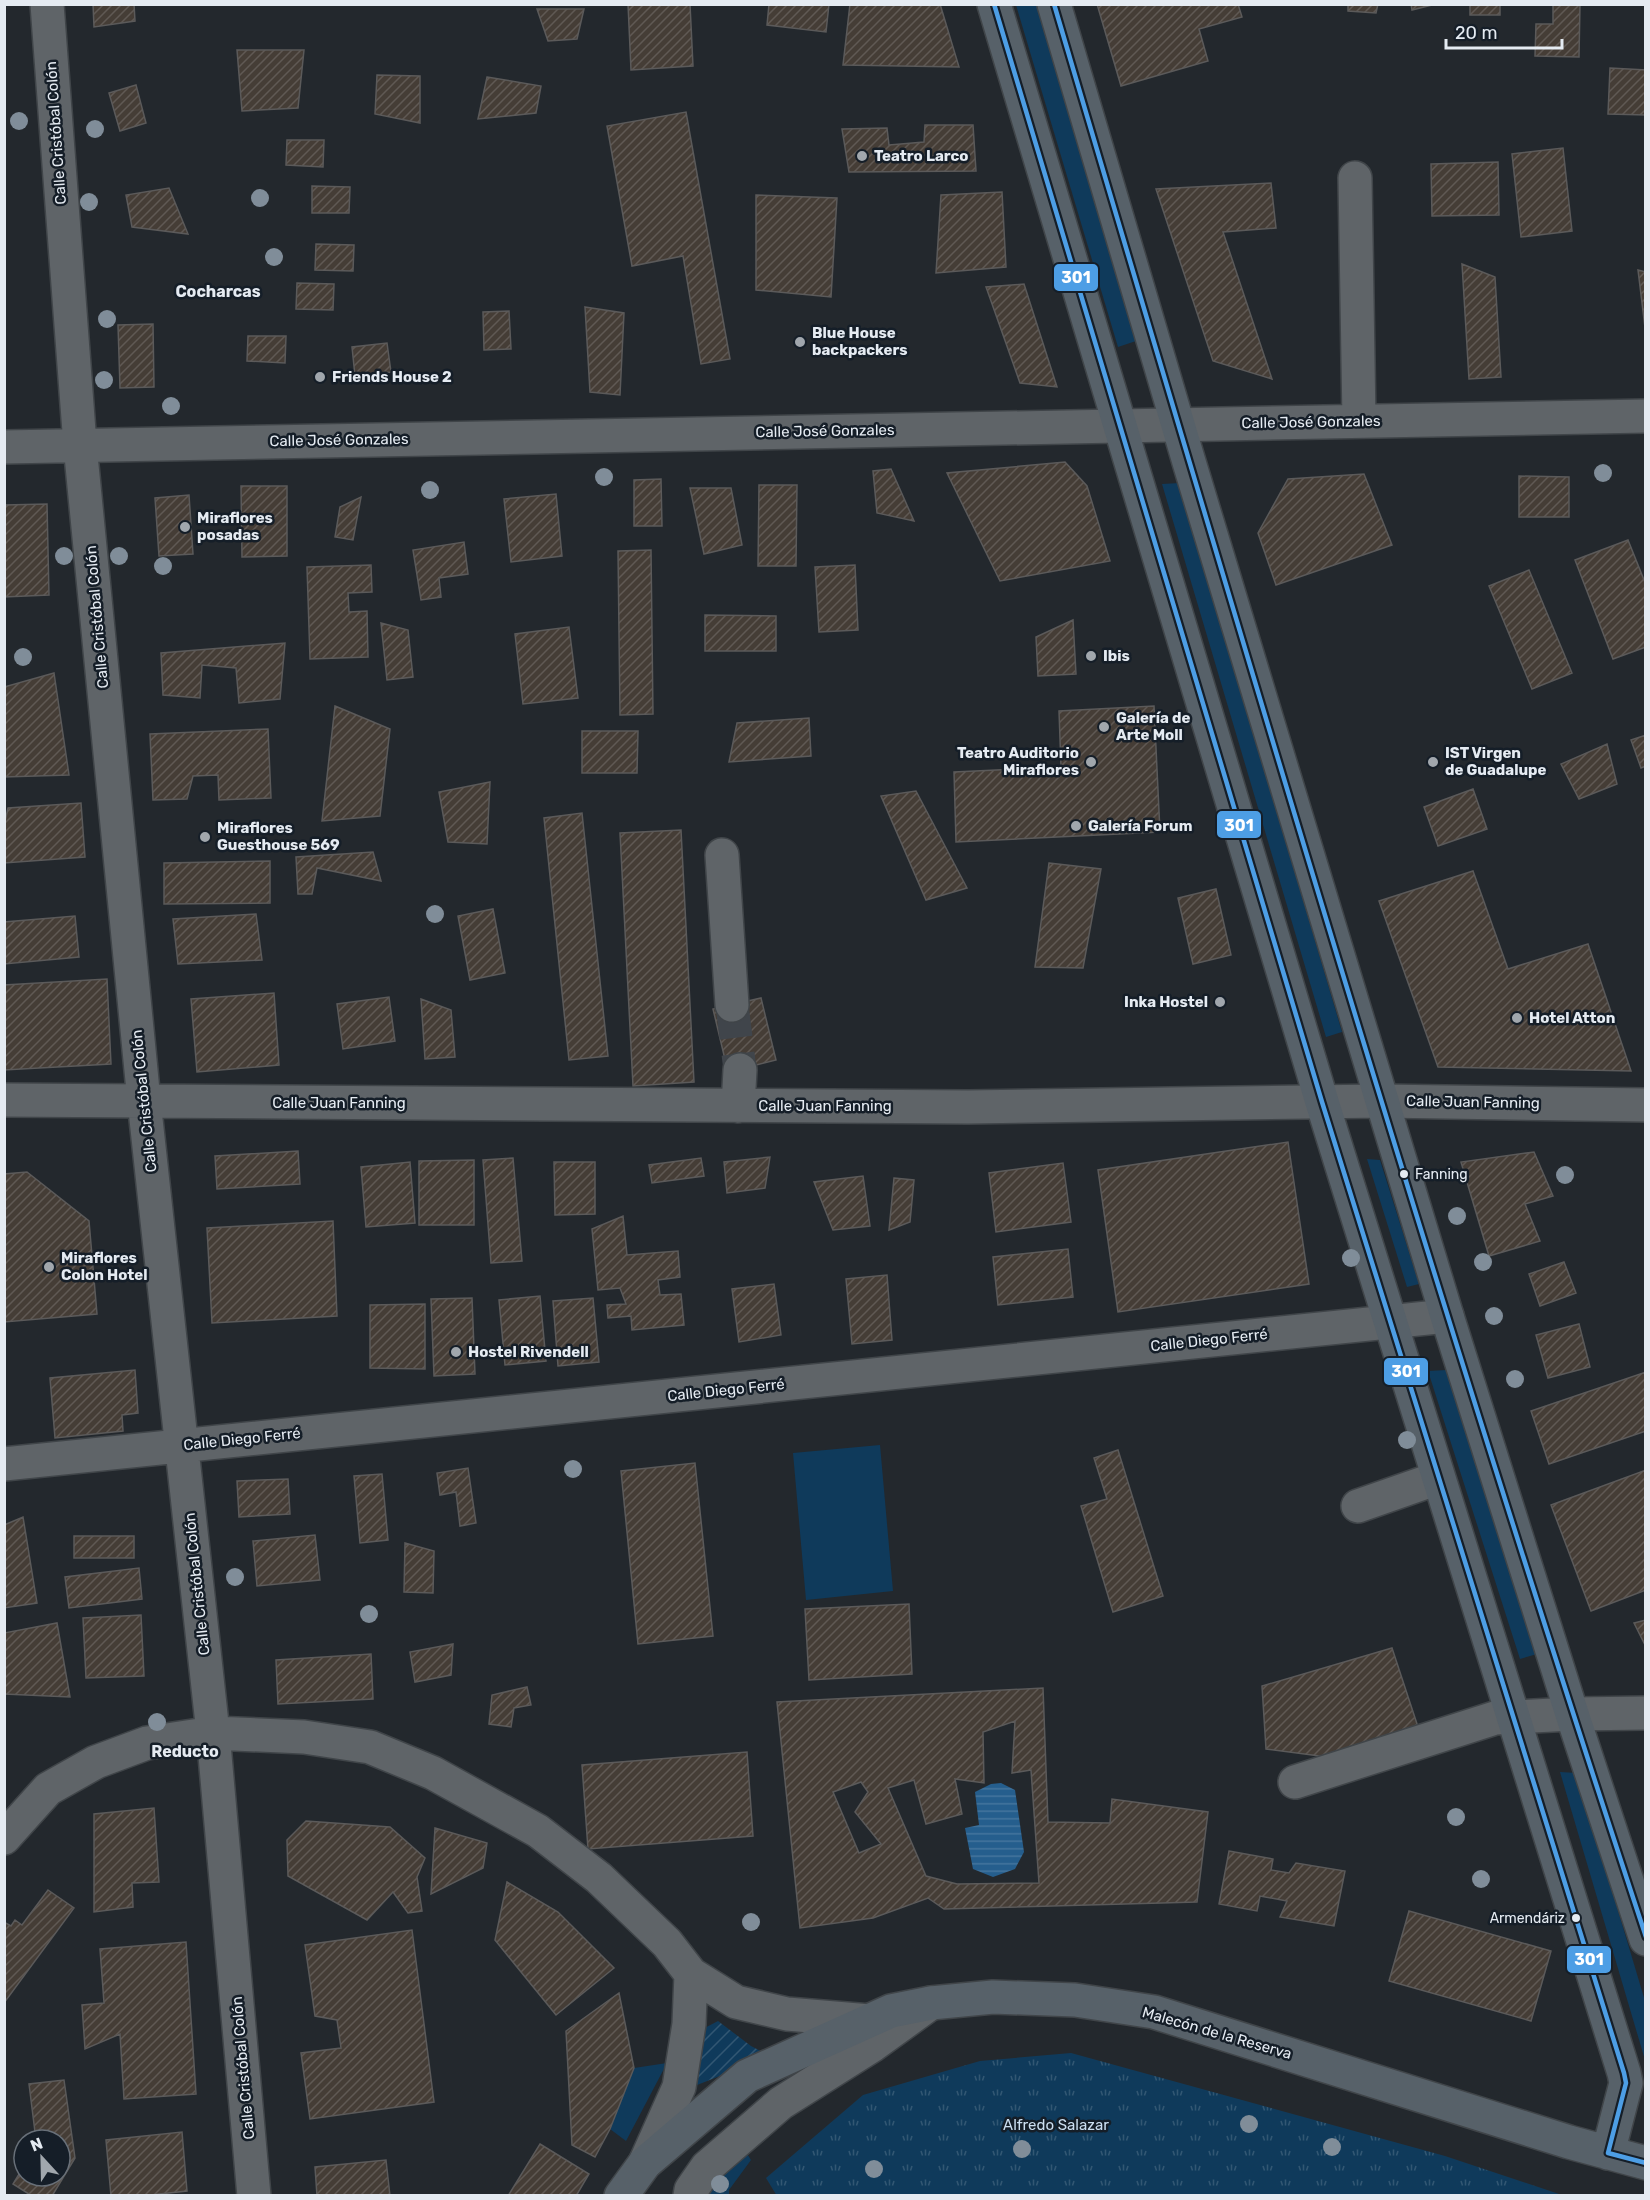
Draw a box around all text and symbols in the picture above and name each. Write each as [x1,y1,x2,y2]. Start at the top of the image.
scale bar [1446,12,1562,50]
text: 20 m [1455,22,1497,44]
street label: Calle Cristóbal Colón [42,61,70,205]
place label: Teatro Larco [874,147,969,165]
marker: Teatro Larco [855,149,869,163]
line badge: 301 [1053,263,1099,292]
text: 301 [1061,268,1091,287]
district label: Cocharcas [175,282,261,301]
place label: Blue House backpackers [812,324,908,359]
marker: Blue House backpackers [793,335,807,349]
place label: Friends House 2 [332,368,452,386]
marker: Friends House 2 [313,370,327,384]
street label: Calle José Gonzales [1241,412,1381,432]
street label: Calle José Gonzales [755,421,895,441]
street label: Calle José Gonzales [269,430,409,450]
place label: Miraflores posadas [197,509,273,544]
marker: Miraflores posadas [178,520,192,534]
street label: Calle Cristóbal Colón [82,545,112,689]
place label: Ibis [1103,647,1130,665]
marker: Ibis [1084,649,1098,663]
place label: Galería de Arte Moll [1116,709,1190,744]
marker: Galería de Arte Moll [1097,720,1111,734]
place label: Teatro Auditorio Miraflores [957,744,1079,779]
place label: IST Virgen de Guadalupe [1445,744,1547,779]
marker: Teatro Auditorio Miraflores [1084,755,1098,769]
marker: IST Virgen de Guadalupe [1426,755,1440,769]
line badge: 301 [1216,810,1262,839]
text: 301 [1224,816,1254,835]
place label: Galería Forum [1088,817,1192,835]
place label: Miraflores Guesthouse 569 [217,819,340,854]
marker: Galería Forum [1069,819,1083,833]
marker: Miraflores Guesthouse 569 [198,830,212,844]
place label: Inka Hostel [1124,993,1208,1011]
marker: Inka Hostel [1213,995,1227,1009]
place label: Hotel Atton [1529,1009,1615,1027]
marker: Hotel Atton [1510,1011,1524,1025]
street label: Calle Cristóbal Colón [128,1029,160,1173]
street label: Calle Juan Fanning [1406,1092,1540,1112]
street label: Calle Juan Fanning [272,1094,406,1112]
street label: Calle Juan Fanning [758,1097,892,1115]
place label: Fanning [1415,1166,1468,1183]
marker: Fanning [1398,1168,1410,1180]
place label: Miraflores Colon Hotel [61,1249,148,1284]
marker: Miraflores Colon Hotel [42,1260,56,1274]
street label: Calle Diego Ferré [1149,1325,1269,1355]
place label: Hostel Rivendell [468,1343,589,1361]
marker: Hostel Rivendell [449,1345,463,1359]
line badge: 301 [1383,1357,1429,1386]
text: 301 [1391,1362,1421,1381]
street label: Calle Diego Ferré [666,1375,786,1405]
street label: Calle Diego Ferré [182,1424,302,1454]
street label: Calle Cristóbal Colón [181,1512,213,1656]
district label: Reducto [151,1742,219,1761]
place label: Armendáriz [1490,1910,1565,1927]
marker: Armendáriz [1570,1912,1582,1924]
line badge: 301 [1566,1945,1612,1974]
text: 301 [1574,1950,1604,1969]
street label: Calle Cristóbal Colón [228,1996,258,2140]
street label: Malecón de la Reserva [1140,2003,1294,2063]
park label: Alfredo Salazar [1003,2116,1109,2134]
north arrow [12,2128,72,2188]
text: N [28,2134,45,2156]

